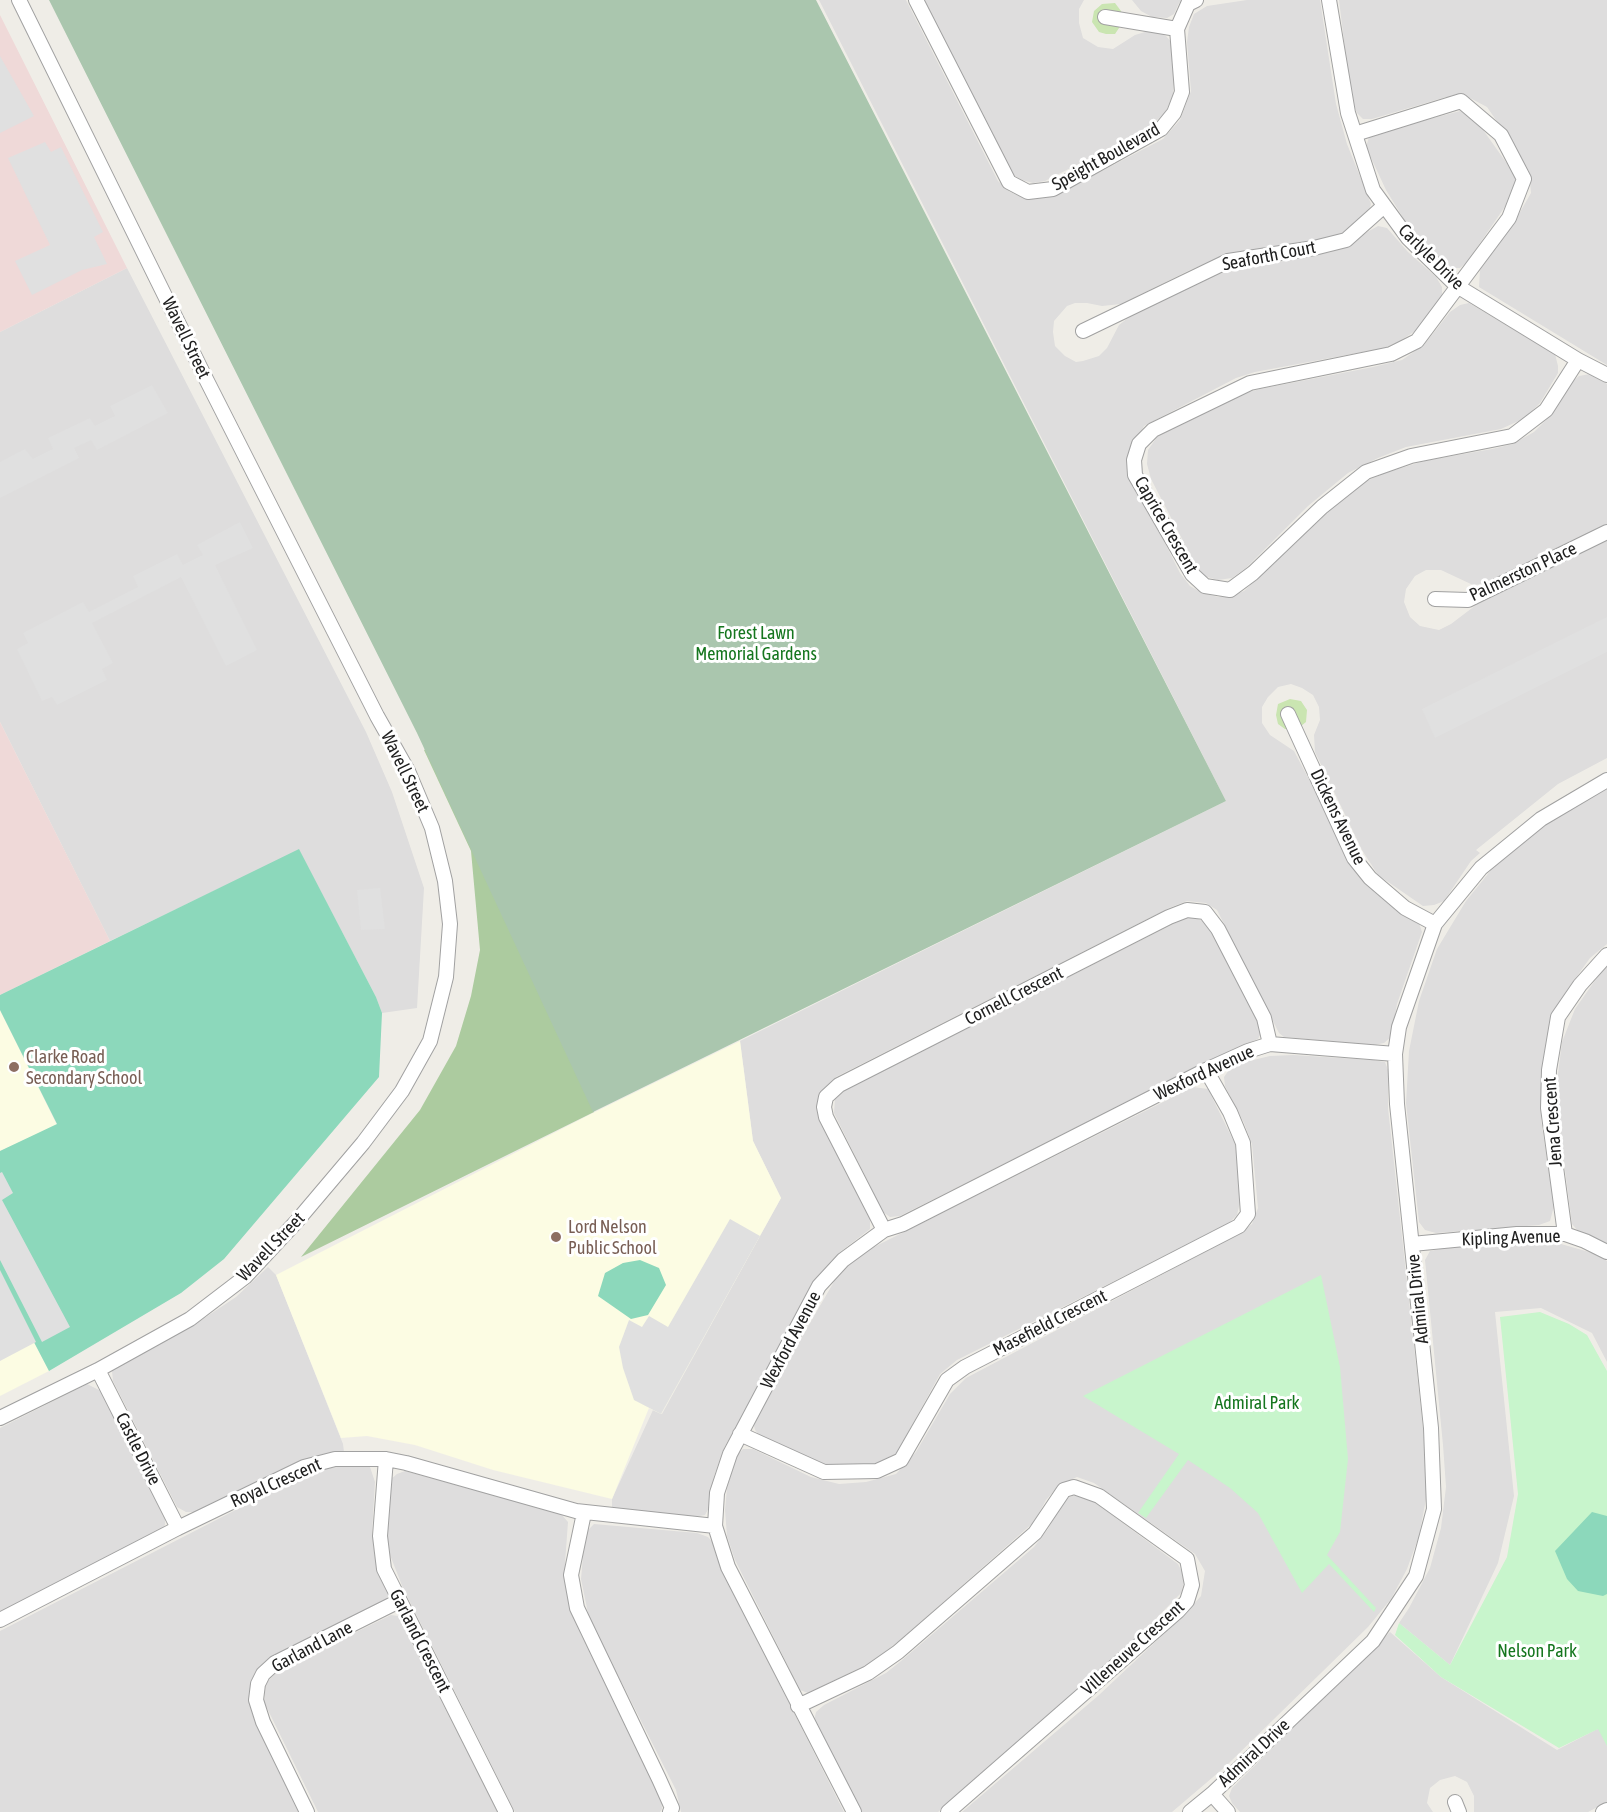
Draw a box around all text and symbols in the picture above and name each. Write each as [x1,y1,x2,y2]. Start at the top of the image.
street label: Speight Boulevard [1048,118,1164,196]
street label: Carlyle Drive [1394,220,1468,294]
street label: Seaforth Court [1221,236,1317,276]
street label: Wavell Street [157,294,215,382]
street label: Caprice Crescent [1130,473,1202,577]
street label: Palmerston Place [1466,538,1580,606]
park label: Forest Lawn Memorial Gardens [695,622,817,664]
street label: Wavell Street [376,728,434,816]
street label: Dickens Avenue [1306,766,1370,868]
street label: Cornell Crescent [961,962,1067,1030]
street label: Wexford Avenue [1151,1041,1257,1105]
place label: Clarke Road Secondary School [26,1046,142,1088]
marker: Clarke Road Secondary School [7,1060,21,1074]
street label: Jena Crescent [1539,1076,1567,1168]
street label: Wavell Street [233,1208,309,1286]
place label: Lord Nelson Public School [568,1216,657,1258]
street label: Kipling Avenue [1461,1225,1561,1251]
marker: Lord Nelson Public School [549,1230,563,1244]
street label: Admiral Drive [1403,1253,1433,1345]
street label: Masefield Crescent [990,1285,1110,1361]
street label: Wexford Avenue [756,1288,826,1392]
park label: Admiral Park [1214,1392,1300,1414]
street label: Castle Drive [111,1409,165,1489]
street label: Royal Crescent [227,1453,325,1513]
street label: Garland Crescent [385,1586,455,1696]
street label: Villeneuve Crescent [1077,1596,1189,1700]
street label: Garland Lane [268,1617,356,1677]
park label: Nelson Park [1497,1640,1577,1662]
street label: Admiral Drive [1214,1714,1294,1792]

